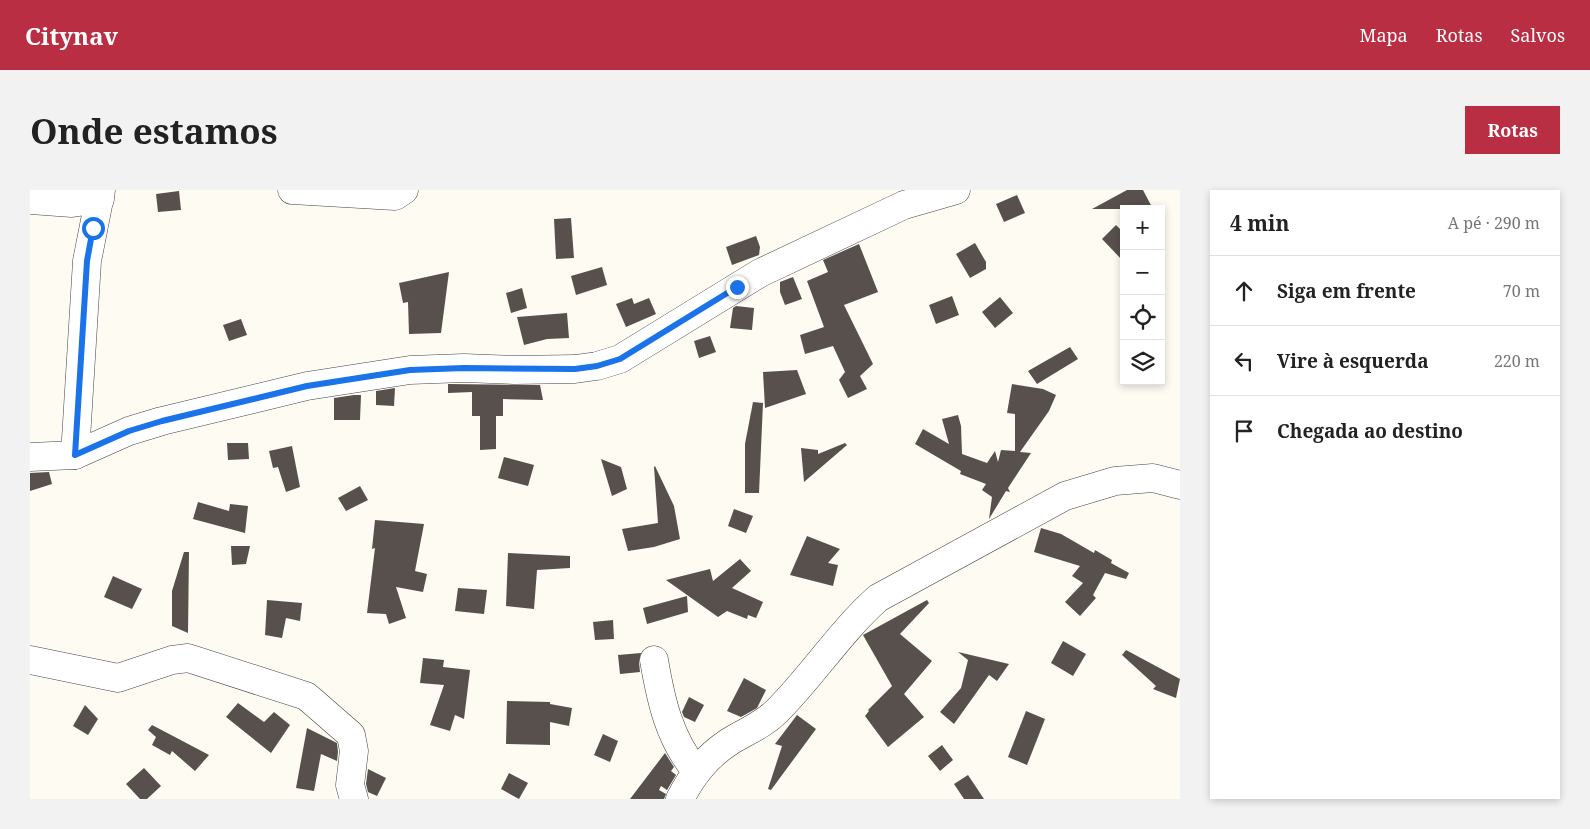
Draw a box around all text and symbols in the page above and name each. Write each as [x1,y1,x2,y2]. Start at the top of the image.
text: Citynav [25,19,118,52]
text: Mapa [1360,23,1408,47]
text: Rotas [1436,23,1483,47]
text: Salvos [1511,23,1565,47]
button: Rotas [1465,106,1560,154]
text: Onde estamos [30,107,278,154]
map controls [1120,205,1165,385]
button: + [1120,205,1165,250]
text: 4 min [1230,209,1289,237]
text: A pé · 290 m [1448,212,1540,234]
route start [82,217,105,240]
button: − [1120,250,1165,295]
route end [726,276,749,299]
icon: ahead [1230,277,1258,305]
text: Siga em frente [1277,278,1416,304]
text: 70 m [1503,280,1540,302]
button: locate [1120,295,1165,340]
button: layers [1120,340,1165,385]
icon: left [1230,347,1258,375]
text: Vire à esquerda [1277,348,1429,374]
text: 220 m [1494,350,1540,372]
icon: arrive [1230,417,1258,445]
text: Chegada ao destino [1277,418,1463,444]

